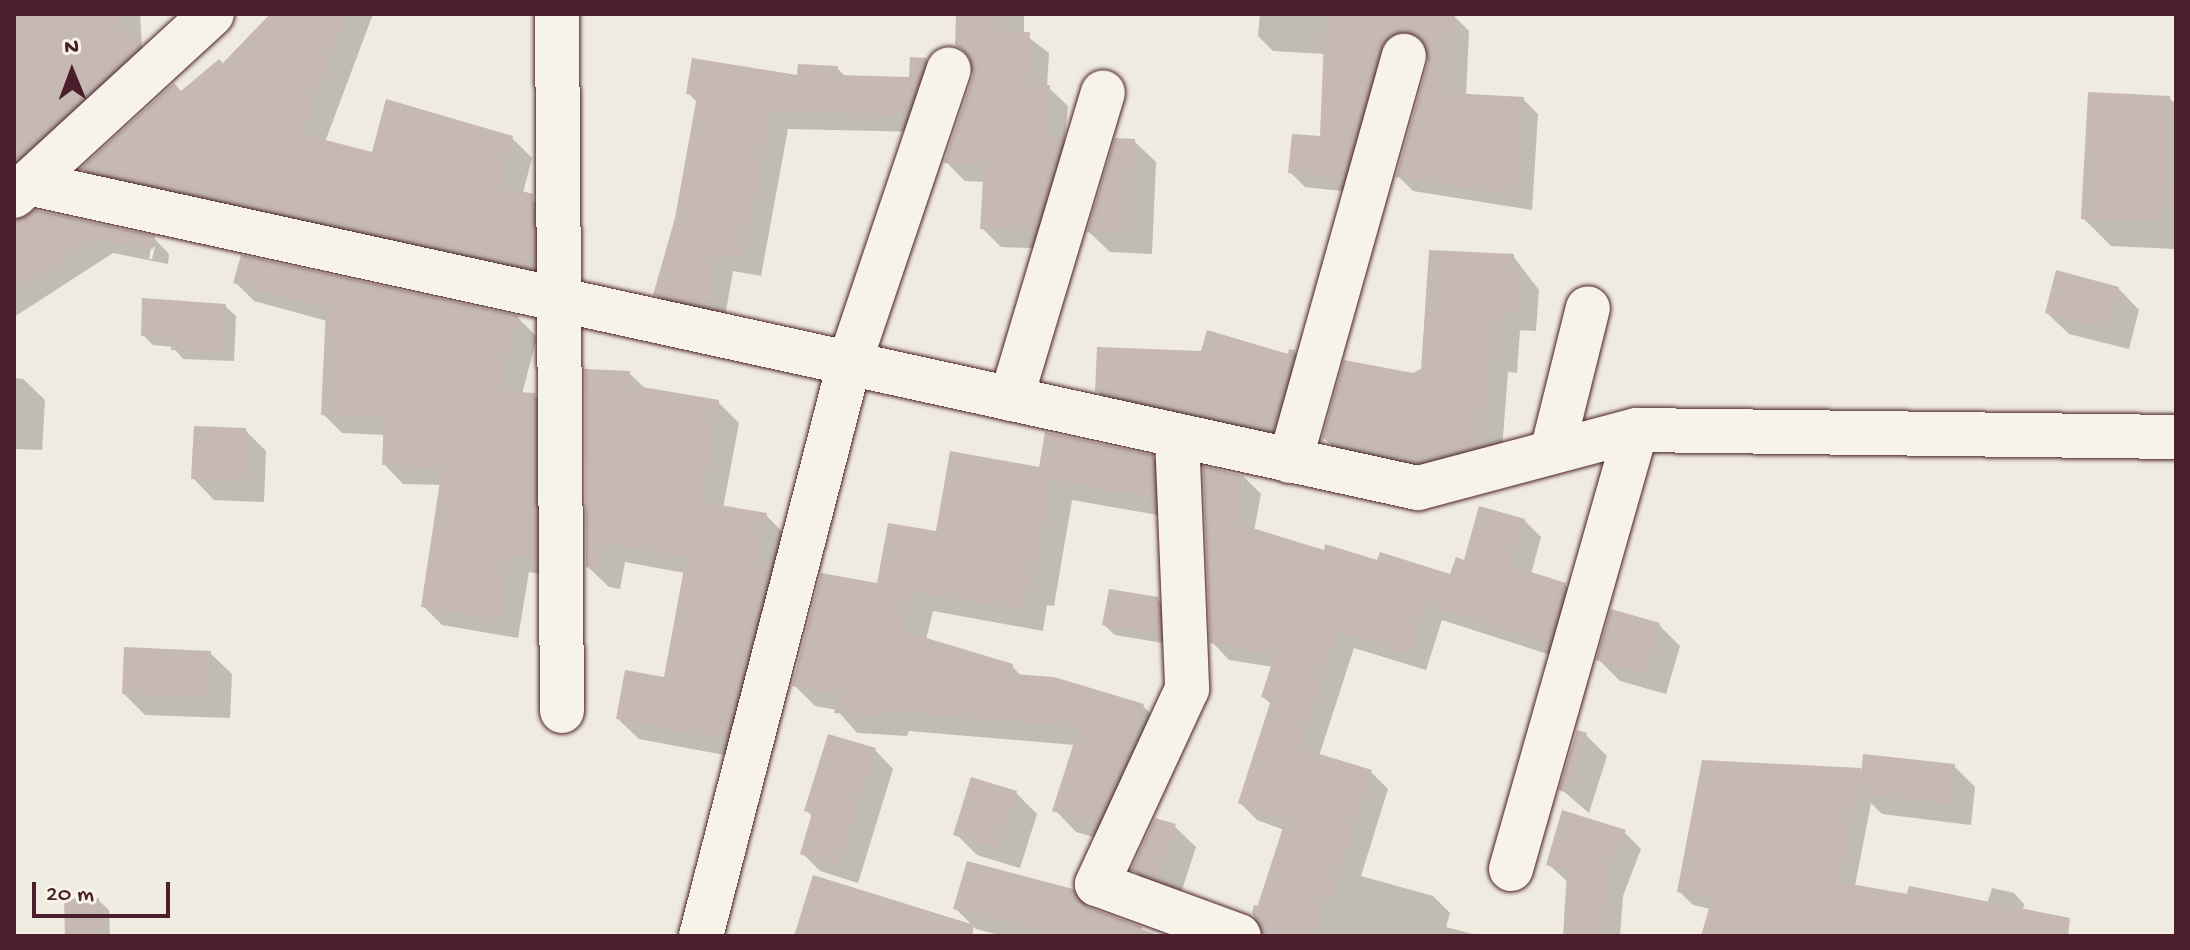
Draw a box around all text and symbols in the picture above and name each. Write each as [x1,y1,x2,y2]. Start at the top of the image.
north arrow [32,32,112,112]
text: N [64,35,79,61]
scale bar [36,866,174,916]
text: 20 m [46,881,94,910]

